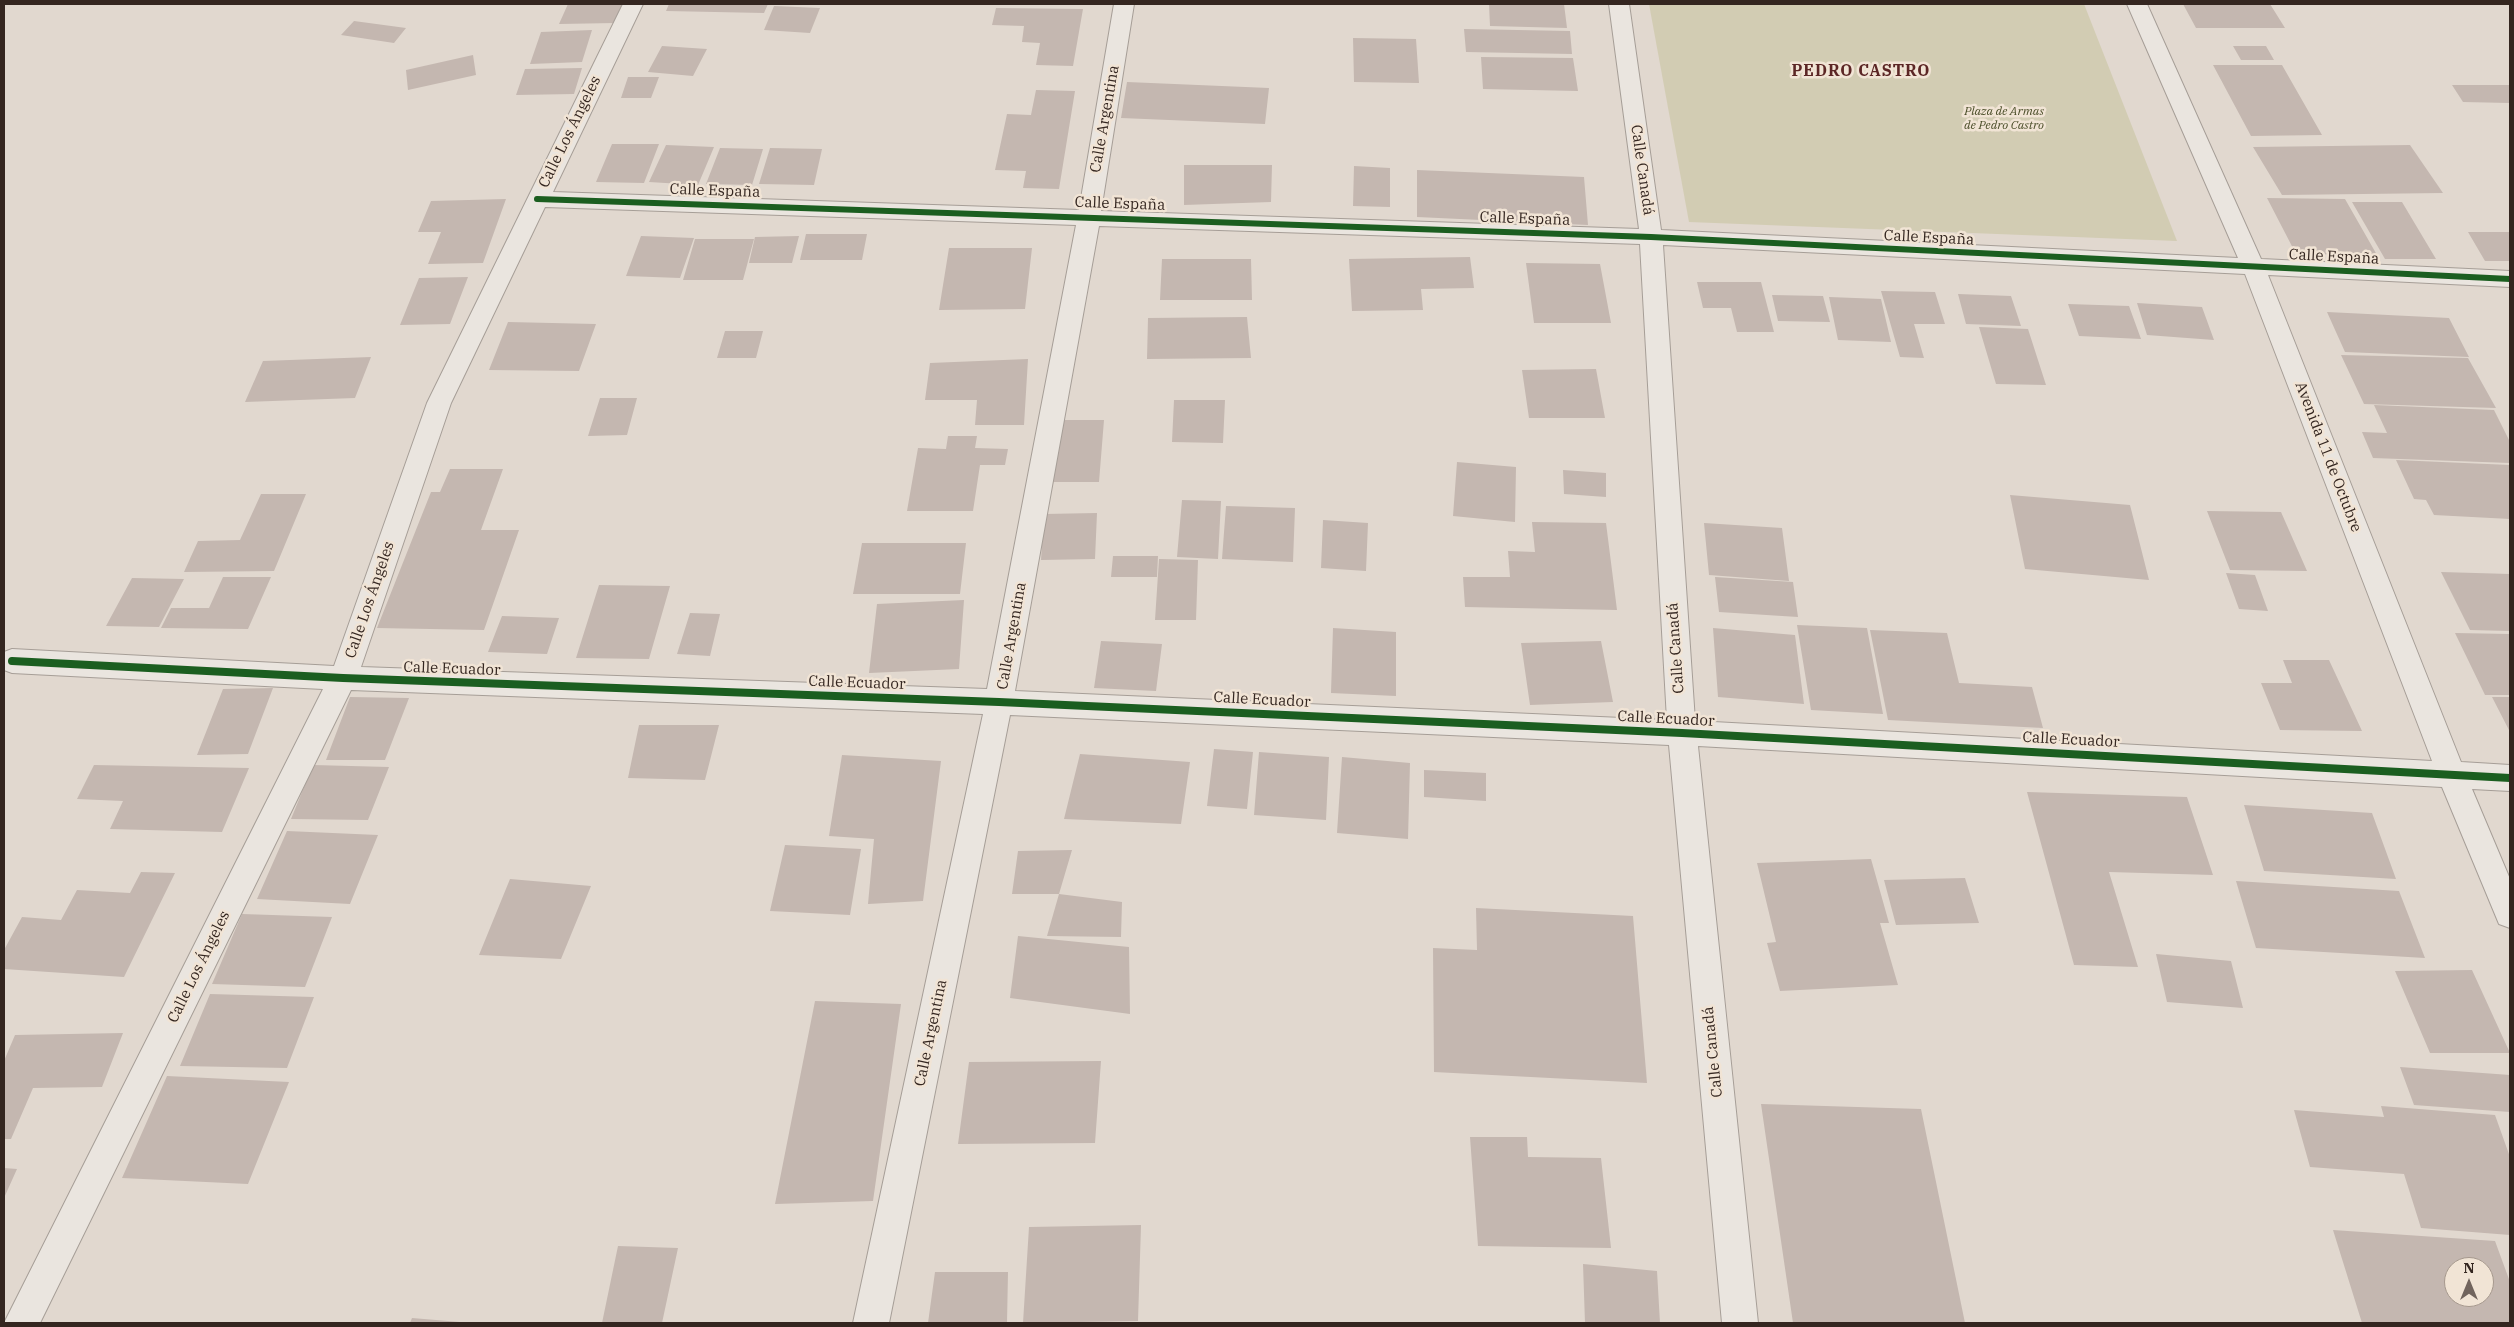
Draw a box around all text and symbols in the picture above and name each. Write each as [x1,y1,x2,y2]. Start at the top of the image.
district label: PEDRO CASTRO [1790,61,1932,81]
street label: Calle Argentina [1087,64,1123,174]
street label: Calle Los Ángeles [535,73,605,191]
park label: Plaza de Armas de Pedro Castro [1964,105,2044,133]
street label: Calle Canadá [1627,124,1657,216]
street label: Calle España [669,180,761,202]
street label: Calle España [1074,193,1166,215]
street label: Calle España [1479,208,1571,230]
street label: Calle España [1883,227,1975,249]
street label: Calle España [2288,246,2380,268]
street label: Avenida 11 de Octubre [2291,379,2365,535]
street label: Calle Los Ángeles [342,539,398,661]
street label: Calle Argentina [994,581,1030,691]
street label: Calle Canadá [1664,602,1688,694]
street label: Calle Ecuador [403,658,501,680]
street label: Calle Ecuador [808,672,906,694]
street label: Calle Ecuador [1213,688,1311,712]
street label: Calle Ecuador [1617,707,1715,731]
street label: Calle Ecuador [2022,728,2120,752]
street label: Calle Los Ángeles [164,908,234,1026]
street label: Calle Argentina [911,978,951,1088]
street label: Calle Canadá [1699,1006,1727,1098]
north arrow [2444,1257,2494,1307]
text: N [2463,1259,2475,1277]

